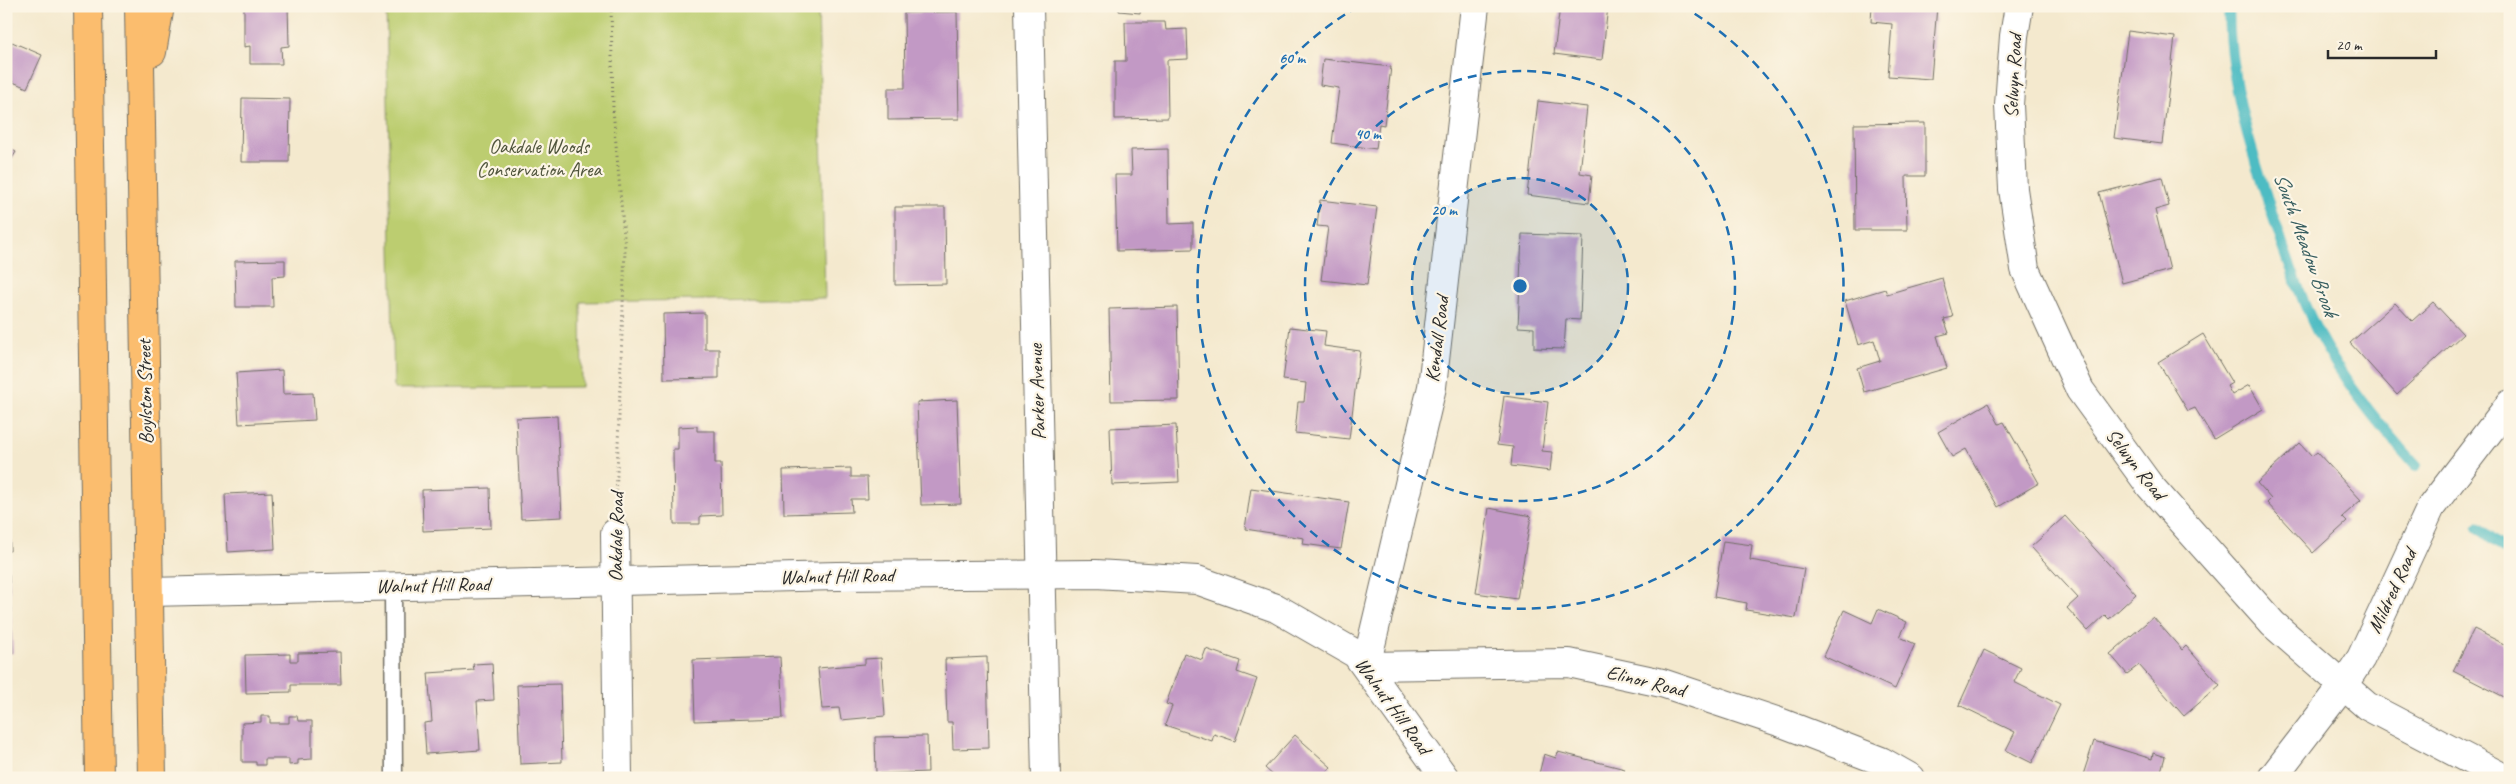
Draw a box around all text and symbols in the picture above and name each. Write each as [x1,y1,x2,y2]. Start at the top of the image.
scale bar [2328,28,2436,60]
street label: Selwyn Road [1998,30,2028,119]
text: 20 m [2336,36,2363,55]
text: 60 m [1279,49,1306,68]
text: 40 m [1355,125,1382,144]
park label: Oakdale Woods Conservation Area [477,134,602,182]
water label: South Meadow Brook [2268,169,2345,323]
text: 20 m [1431,201,1458,220]
centre of rings [1511,277,1529,295]
street label: Kendall Road [1419,292,1455,383]
street label: Boylston Street [132,337,158,445]
street label: Parker Avenue [1023,342,1051,441]
street label: Selwyn Road [2100,423,2174,507]
street label: Oakdale Road [603,489,629,582]
street label: Mildred Road [2362,542,2424,637]
street label: Walnut Hill Road [780,562,897,589]
street label: Walnut Hill Road [376,571,493,598]
street label: Walnut Hill Road [1349,653,1438,762]
street label: Elinor Road [1604,659,1691,704]

